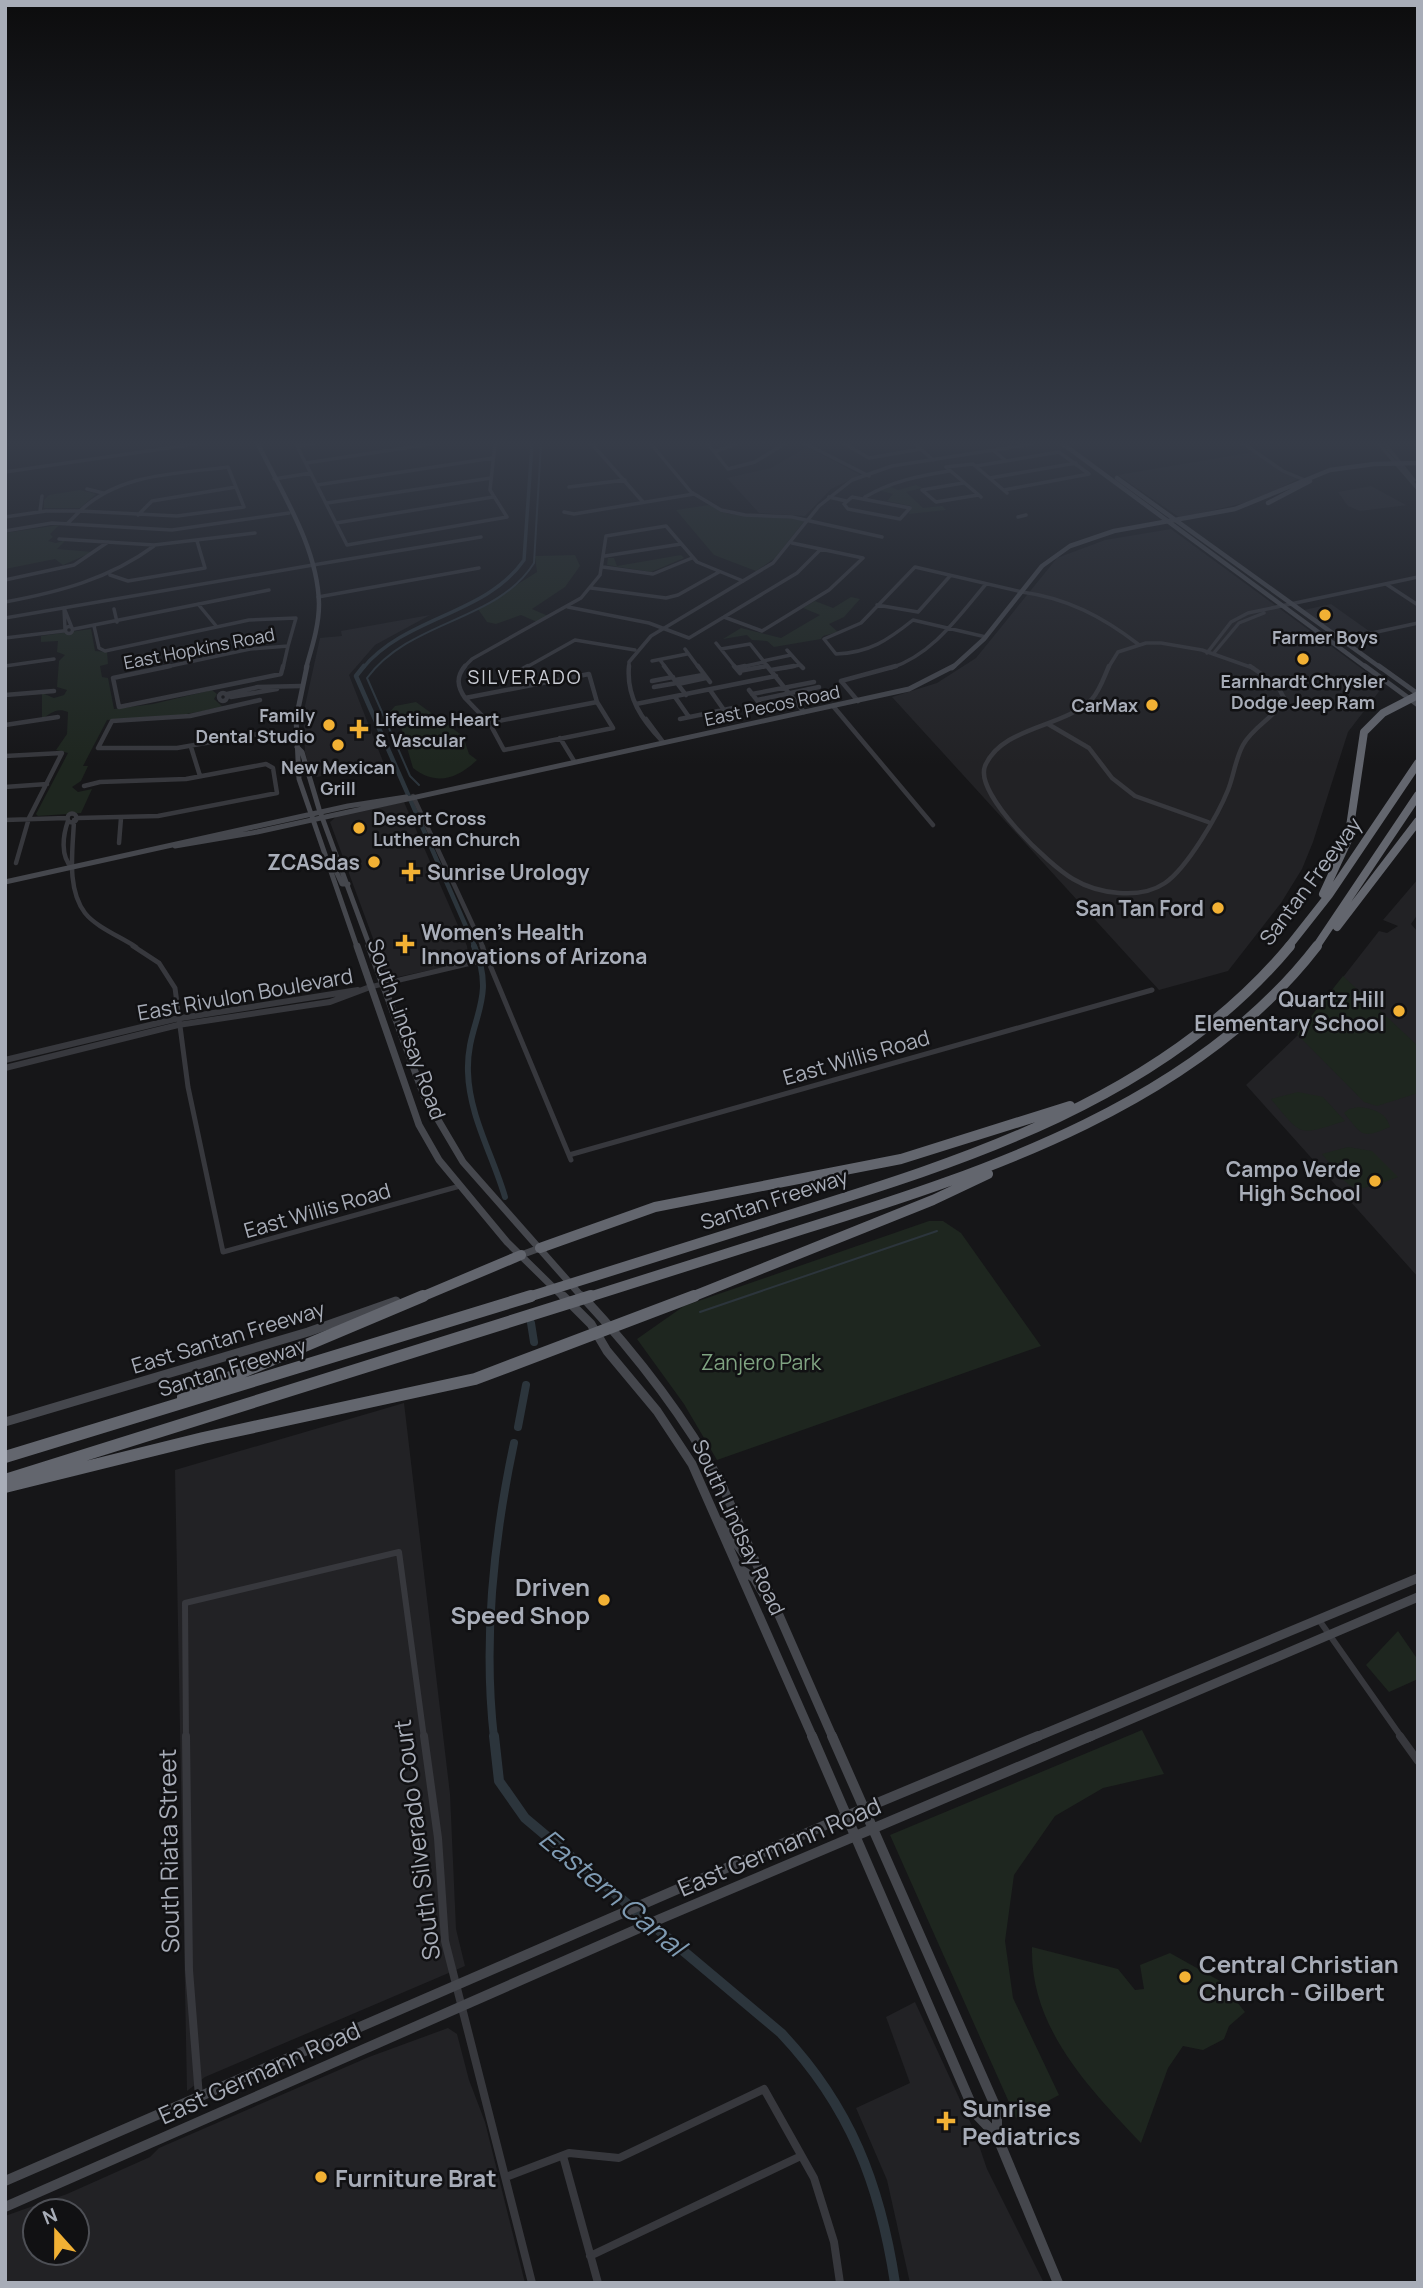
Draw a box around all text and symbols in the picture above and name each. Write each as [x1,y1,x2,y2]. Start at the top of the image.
marker: Farmer Boys [1317,607,1333,623]
street label: East Hopkins Road [121,622,277,674]
place label: Farmer Boys [1272,625,1378,649]
marker: Earnhardt Chrysler Dodge Jeep Ram [1295,651,1311,667]
district label: SILVERADO [467,664,583,690]
place label: Earnhardt Chrysler Dodge Jeep Ram [1221,669,1385,714]
street label: East Pecos Road [702,679,842,731]
place label: CarMax [1071,693,1138,717]
marker: CarMax [1144,697,1160,713]
place label: Family Dental Studio [196,703,315,748]
place label: Lifetime Heart & Vascular [375,707,499,752]
marker: Family Dental Studio [321,717,337,733]
marker: Lifetime Heart & Vascular [349,719,369,739]
marker: New Mexican Grill [330,737,346,753]
place label: New Mexican Grill [281,755,395,800]
place label: Desert Cross Lutheran Church [373,806,520,851]
street label: Santan Freeway [1253,811,1367,951]
marker: Desert Cross Lutheran Church [351,820,367,836]
place label: ZCASdas [267,848,360,876]
marker: ZCASdas [366,854,382,870]
place label: Sunrise Urology [427,858,590,886]
marker: Sunrise Urology [401,862,421,882]
place label: San Tan Ford [1075,894,1204,922]
marker: San Tan Ford [1210,900,1226,916]
place label: Women's Health Innovations of Arizona [421,918,647,970]
marker: Women's Health Innovations of Arizona [395,934,415,954]
street label: South Lindsay Road [361,935,453,1123]
street label: East Rivulon Boulevard [135,961,355,1027]
place label: Quartz Hill Elementary School [1194,985,1385,1037]
marker: Quartz Hill Elementary School [1391,1003,1407,1019]
street label: East Willis Road [780,1023,932,1091]
place label: Campo Verde High School [1226,1155,1361,1207]
street label: Santan Freeway [697,1162,851,1236]
marker: Campo Verde High School [1367,1173,1383,1189]
street label: East Willis Road [241,1176,393,1244]
street label: East Santan Freeway [128,1296,328,1378]
street label: Santan Freeway [155,1333,309,1401]
park label: Zanjero Park [701,1348,822,1376]
street label: South Lindsay Road [686,1435,792,1619]
place label: Driven Speed Shop [451,1570,590,1631]
marker: Driven Speed Shop [596,1592,612,1608]
street label: South Silverado Court [385,1718,447,1962]
street label: South Riata Street [150,1749,186,1953]
street label: East Germann Road [672,1788,886,1904]
water label: Eastern Canal [532,1820,697,1967]
place label: Central Christian Church - Gilbert [1199,1947,1399,2008]
marker: Central Christian Church - Gilbert [1177,1969,1193,1985]
street label: East Germann Road [153,2013,365,2131]
place label: Sunrise Pediatrics [962,2091,1080,2152]
marker: Sunrise Pediatrics [936,2111,956,2131]
place label: Furniture Brat [335,2161,497,2194]
marker: Furniture Brat [313,2169,329,2185]
north arrow [21,2197,91,2267]
text: N [39,2202,61,2231]

